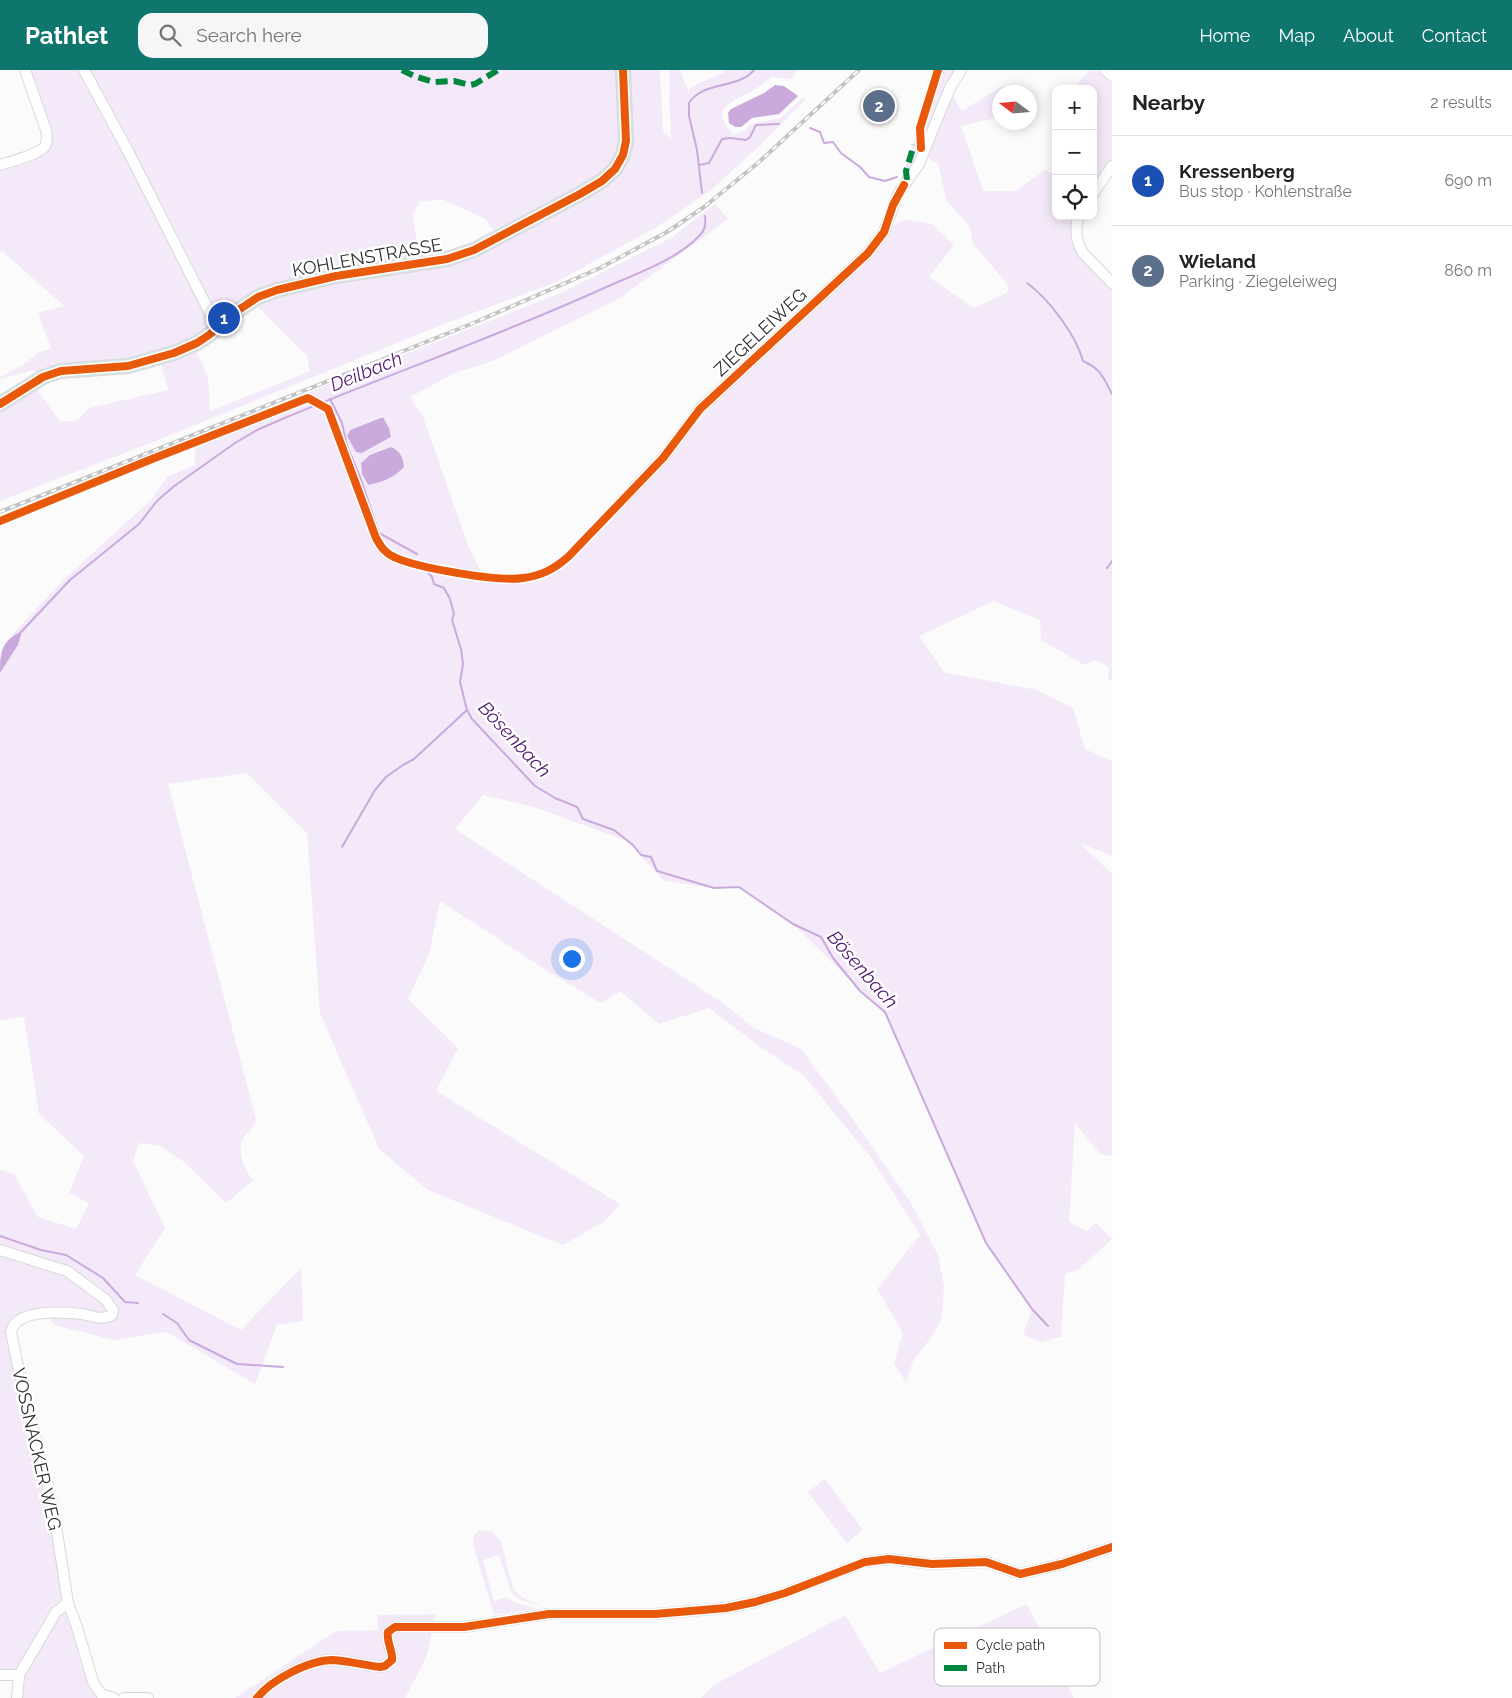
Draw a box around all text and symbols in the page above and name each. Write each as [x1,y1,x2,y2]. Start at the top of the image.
search box [138,13,488,58]
text: Pathlet [25,21,108,50]
icon: search [156,21,184,49]
text: Search here [196,24,302,46]
text: Home [1199,25,1250,46]
text: Map [1278,25,1315,46]
text: About [1343,25,1394,46]
text: Contact [1422,25,1487,46]
north arrow [992,85,1037,130]
map controls [1052,85,1097,220]
button: + [1052,85,1097,130]
pin: 2 [863,87,895,125]
text: Nearby [1132,90,1205,115]
text: 2 results [1430,93,1492,112]
button: − [1052,130,1097,175]
text: Kressenberg [1179,160,1295,182]
text: 1 [1144,171,1152,190]
text: 690 m [1444,171,1492,190]
button: locate [1052,175,1097,220]
text: Bus stop · Kohlenstraße [1179,182,1352,201]
street label: KOHLENSTRASSE [291,234,443,280]
text: Wieland [1179,250,1256,272]
text: 2 [1143,261,1153,280]
text: 860 m [1444,261,1492,280]
text: Parking · Ziegeleiweg [1179,272,1337,291]
street label: ZIEGELEIWEG [709,284,811,380]
pin: 1 [208,299,240,337]
water label: Deilbach [327,347,405,395]
water label: Bösenbach [474,696,556,782]
water label: Bösenbach [823,926,903,1012]
your location [559,946,585,972]
street label: VOSSNACKER WEG [8,1366,66,1532]
legend [934,1628,1100,1686]
text: Cycle path [976,1637,1045,1653]
text: Path [976,1660,1005,1676]

